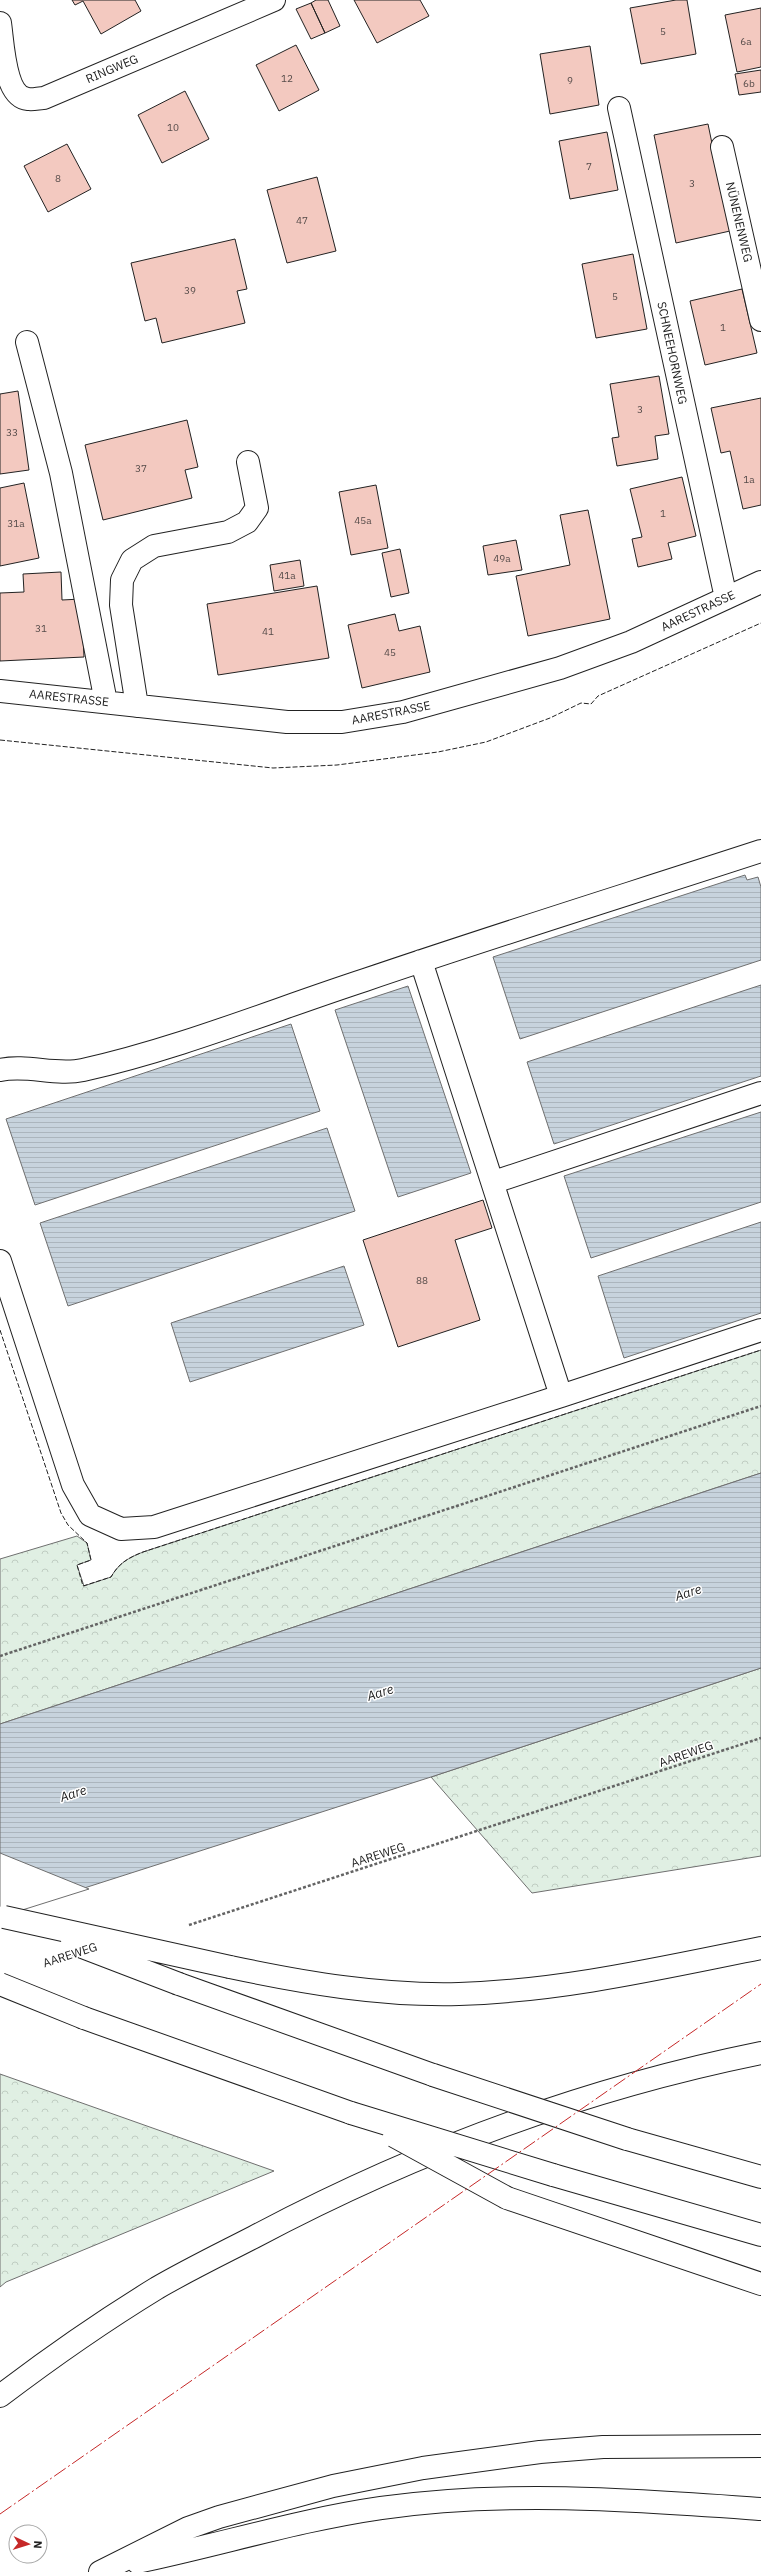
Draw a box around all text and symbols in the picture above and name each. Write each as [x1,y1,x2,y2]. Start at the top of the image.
house number: 5 [660,25,666,38]
house number: 6a [740,35,752,48]
street label: RINGWEG [83,51,140,86]
house number: 12 [281,72,293,85]
house number: 9 [567,74,573,87]
house number: 6b [743,77,755,90]
house number: 10 [167,121,179,134]
house number: 7 [586,160,592,173]
house number: 8 [55,172,61,185]
house number: 3 [689,177,695,190]
street label: NÜNENENWEG [723,180,756,264]
house number: 47 [296,214,308,227]
house number: 39 [184,284,196,297]
house number: 5 [612,290,618,303]
street label: SCHNEEHORNWEG [654,300,691,406]
house number: 1 [720,321,726,334]
house number: 3 [637,403,643,416]
house number: 33 [6,426,18,439]
house number: 37 [135,462,147,475]
house number: 1a [743,473,755,486]
house number: 1 [660,507,666,520]
house number: 45a [354,514,372,527]
house number: 31a [7,517,25,530]
house number: 49a [493,552,511,565]
house number: 41a [278,569,296,582]
street label: AARESTRASSE [658,587,737,634]
house number: 31 [35,622,47,635]
house number: 41 [262,625,274,638]
house number: 45 [384,646,396,659]
street label: AARESTRASSE [28,686,110,709]
street label: AARESTRASSE [350,698,432,728]
house number: 88 [416,1274,428,1287]
water label: Aare [672,1580,704,1605]
water label: Aare [364,1680,396,1705]
street label: AAREWEG [657,1737,715,1770]
water label: Aare [57,1781,89,1806]
street label: AAREWEG [349,1839,407,1870]
street label: AAREWEG [41,1939,99,1970]
north arrow [8,2524,48,2564]
text: N [31,2540,45,2549]

